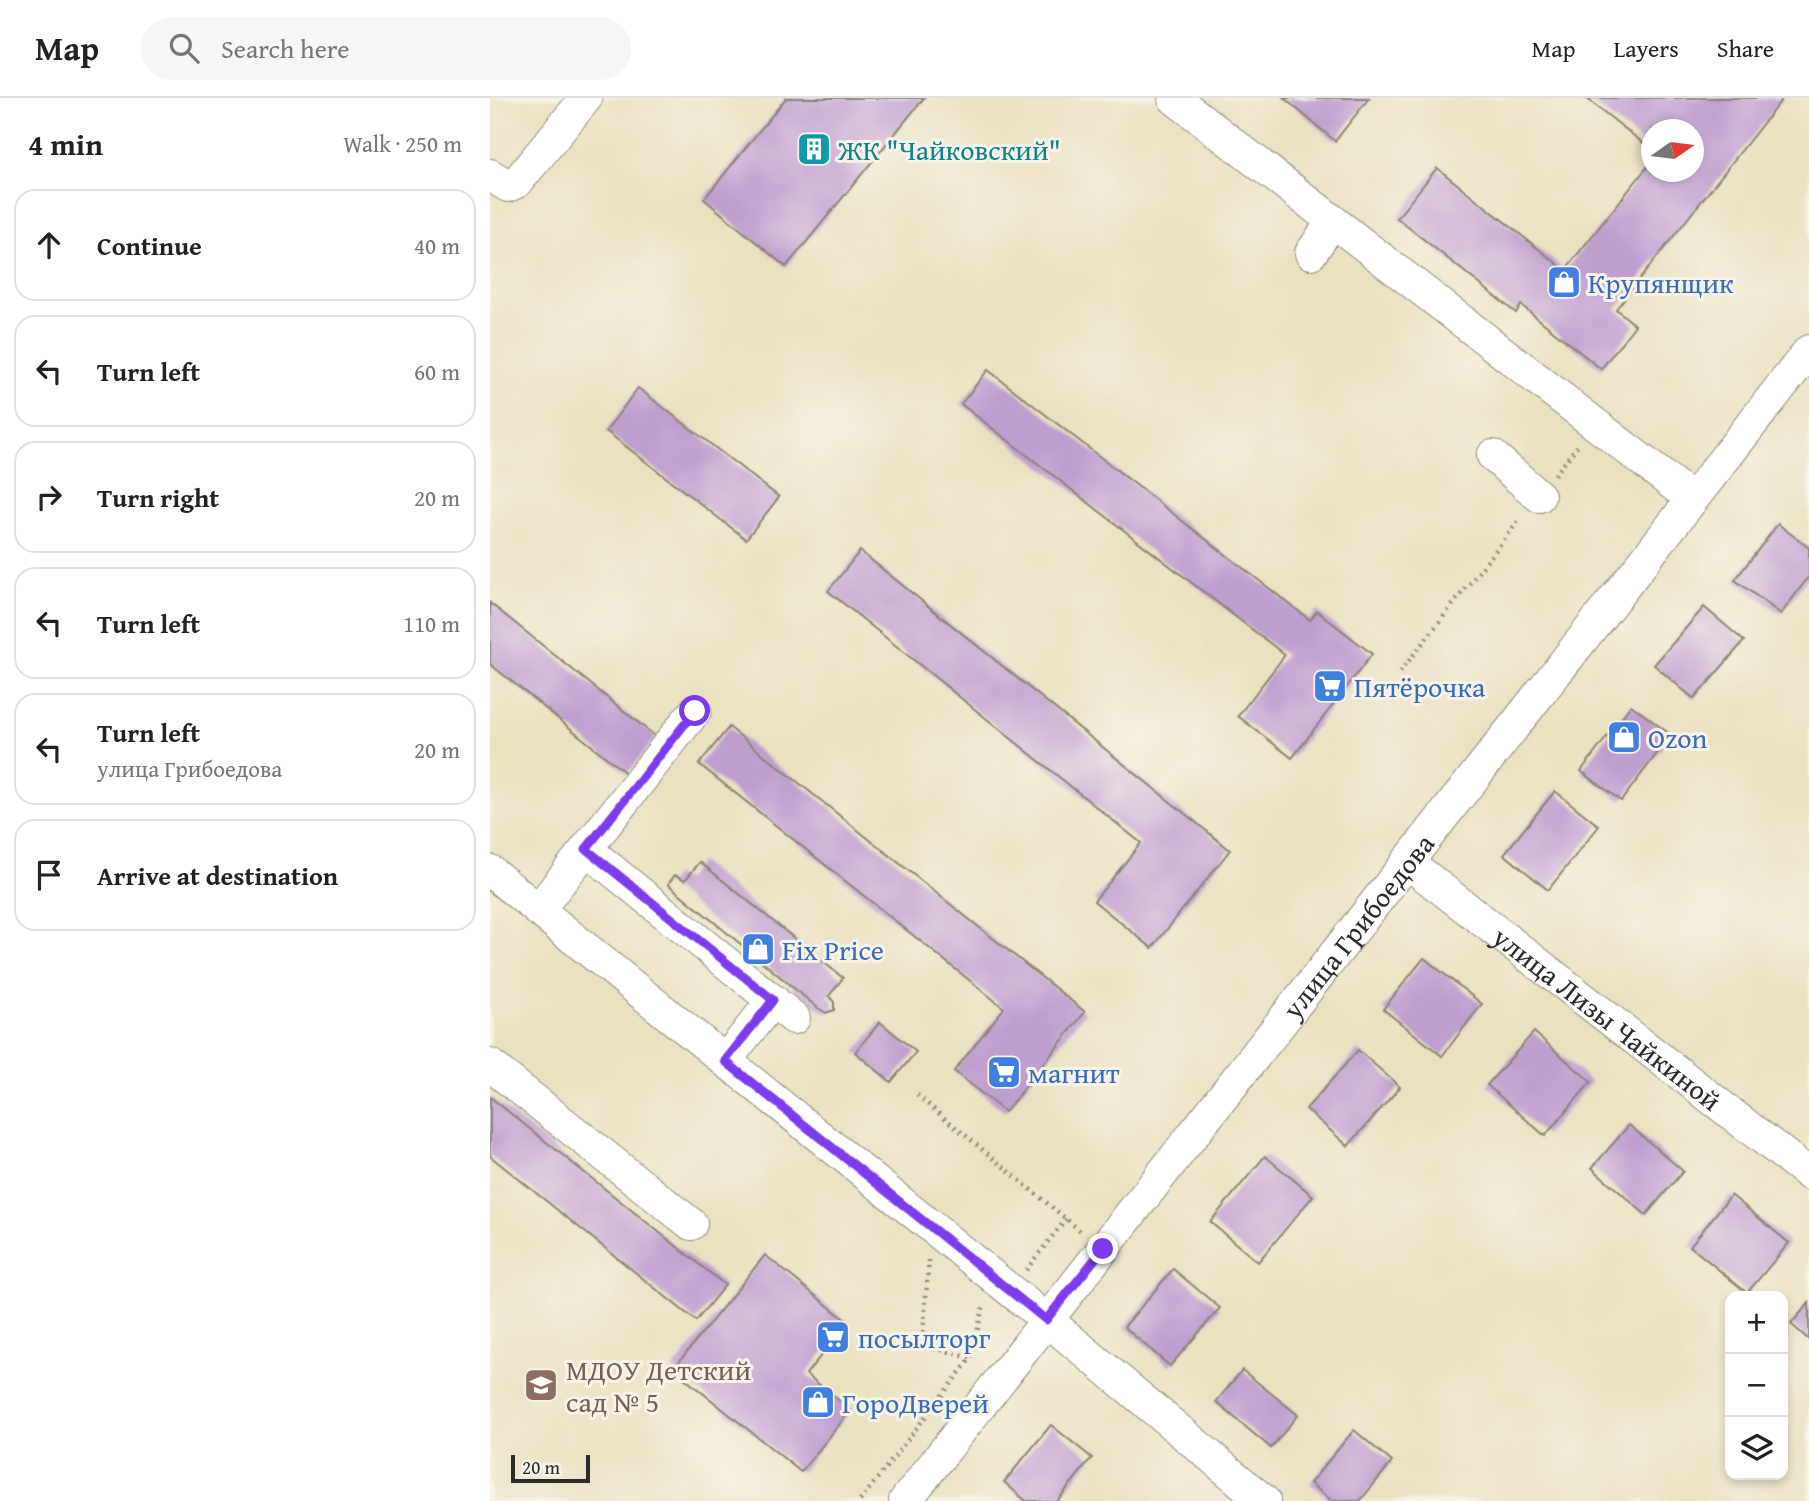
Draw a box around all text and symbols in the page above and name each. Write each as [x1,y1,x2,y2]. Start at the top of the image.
search box [141,17,631,80]
text: Map [35,24,99,72]
icon: search [165,29,203,67]
text: Search here [221,29,349,68]
text: Map [1532,31,1575,66]
text: Layers [1613,31,1679,66]
text: Share [1717,31,1774,66]
north arrow [1641,119,1704,182]
text: 4 min [28,122,103,166]
text: Walk · 250 m [343,127,462,160]
place label: ЖК "Чайковский" [837,129,1061,170]
building icon: ЖК "Чайковский" [795,130,833,168]
icon: ahead [30,226,68,264]
text: Continue [97,226,202,265]
text: 40 m [414,229,460,262]
place label: Крупянщик [1588,262,1734,303]
shop icon: Крупянщик [1545,263,1583,301]
icon: left [30,352,68,390]
text: Turn left [97,352,200,391]
text: 60 m [414,355,460,388]
icon: right [30,478,68,516]
text: Turn right [97,478,219,517]
text: 20 m [414,481,460,514]
icon: left [30,604,68,642]
text: Turn left [97,604,200,643]
text: 110 m [403,607,460,640]
place label: Пятёрочка [1354,666,1486,707]
supermarket icon: Пятёрочка [1311,667,1349,705]
route start [679,695,710,726]
text: Turn left [97,713,200,752]
place label: Ozon [1648,717,1708,758]
shop icon: Ozon [1605,718,1643,756]
icon: left [30,730,68,768]
text: 20 m [414,733,460,766]
text: улица Грибоедова [97,752,282,785]
street label: улица Грибоедова [1271,824,1444,1028]
icon: arrive [30,856,68,894]
text: Arrive at destination [97,856,338,895]
street label: улица Лизы Чайкиной [1484,915,1731,1120]
place label: Fix Price [782,929,884,970]
shop icon: Fix Price [739,930,777,968]
place label: магнит [1028,1052,1120,1093]
supermarket icon: магнит [985,1053,1023,1091]
route end [1087,1233,1118,1264]
map controls [1725,1291,1788,1480]
button: + [1725,1291,1788,1354]
place label: посылторг [858,1317,990,1358]
supermarket icon: посылторг [814,1318,852,1356]
place label: МДОУ Детский сад № 5 [566,1349,751,1422]
button: − [1725,1354,1788,1417]
school or university icon: МДОУ Детский сад № 5 [522,1366,560,1404]
place label: ГороДверей [842,1382,989,1423]
shop icon: ГороДверей [799,1383,837,1421]
button: layers [1725,1417,1788,1480]
scale bar [511,1452,590,1484]
text: 20 m [522,1453,560,1481]

